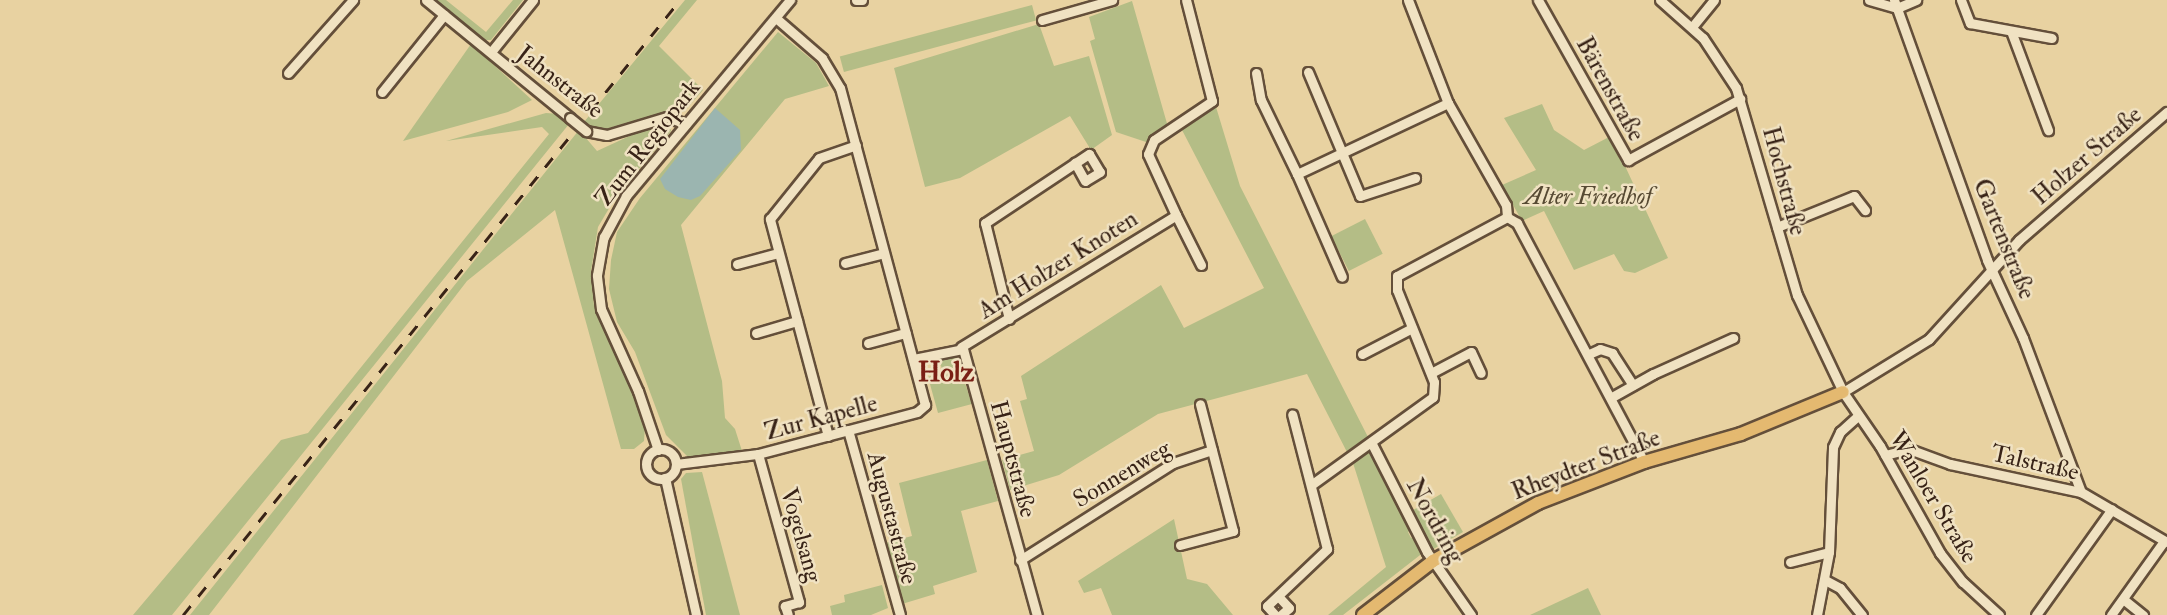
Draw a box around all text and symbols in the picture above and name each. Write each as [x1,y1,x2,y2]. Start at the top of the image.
street label: Bärenstraße [1570,32,1650,146]
street label: Jahnstraße [511,39,609,125]
street label: Zum Regiopark [590,74,706,212]
street label: Holzer Straße [2026,101,2148,211]
street label: Hochstraße [1756,124,1812,238]
street label: Gartenstraße [1967,175,2041,303]
park label: Alter Friedhof [1524,183,1652,211]
street label: Am Holzer Knoten [973,204,1143,326]
district label: Holz [918,356,974,390]
street label: Zur Kapelle [762,389,880,447]
street label: Hauptstraße [984,397,1042,521]
street label: Rheydter Straße [1508,424,1664,506]
street label: Wanloer Straße [1882,426,1984,568]
street label: Sonnenweg [1068,434,1176,514]
street label: Talstraße [1988,439,2082,487]
street label: Augustastraße [861,449,923,587]
street label: Nordring [1400,474,1470,568]
street label: Vogelsang [774,485,828,585]

